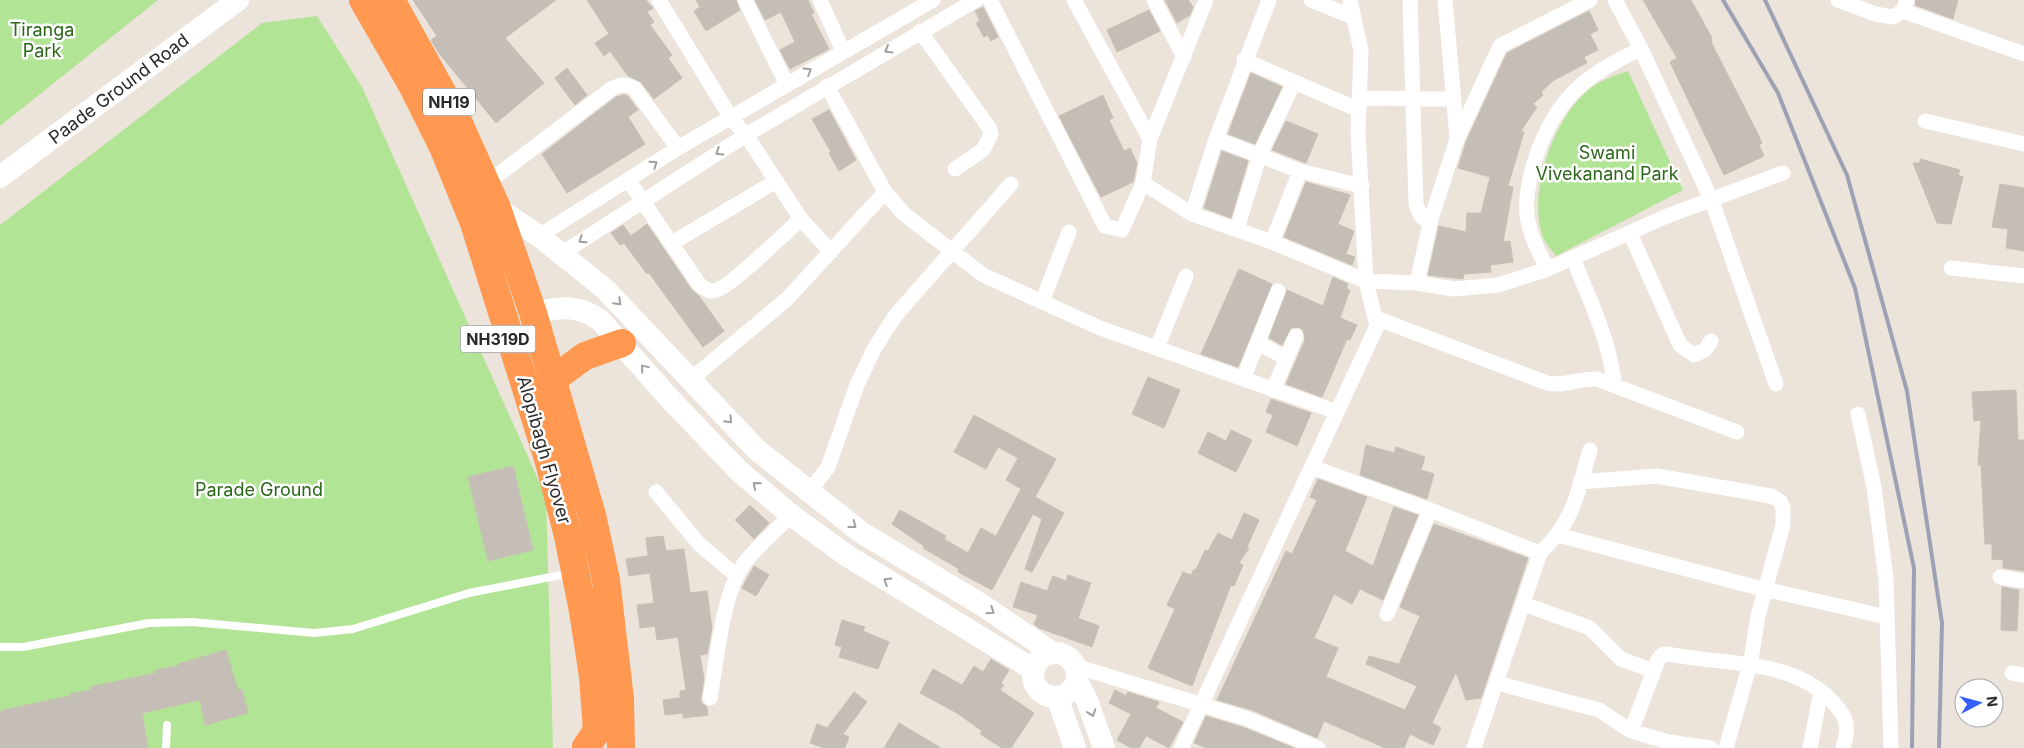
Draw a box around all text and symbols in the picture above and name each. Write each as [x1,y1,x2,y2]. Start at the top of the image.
park label: Tiranga Park [10,19,74,61]
street label: Paade Ground Road [45,29,193,148]
one-way arrow [885,44,894,54]
one-way arrow [803,68,812,78]
road number: NH19 [423,88,475,115]
park label: Swami Vivekanand Park [1535,142,1679,184]
one-way arrow [716,146,725,156]
one-way arrow [648,161,658,170]
one-way arrow [579,234,588,243]
one-way arrow [612,296,621,305]
road number: NH319D [460,326,536,352]
one-way arrow [640,365,649,374]
street label: Alopibagh Flyover [513,373,576,527]
one-way arrow [723,415,732,424]
park label: Parade Ground [195,479,323,500]
one-way arrow [753,482,762,491]
one-way arrow [847,520,856,528]
one-way arrow [884,577,893,587]
one-way arrow [985,605,995,614]
north arrow [1954,678,2004,728]
text: N [1983,695,2001,708]
one-way arrow [1086,708,1096,717]

